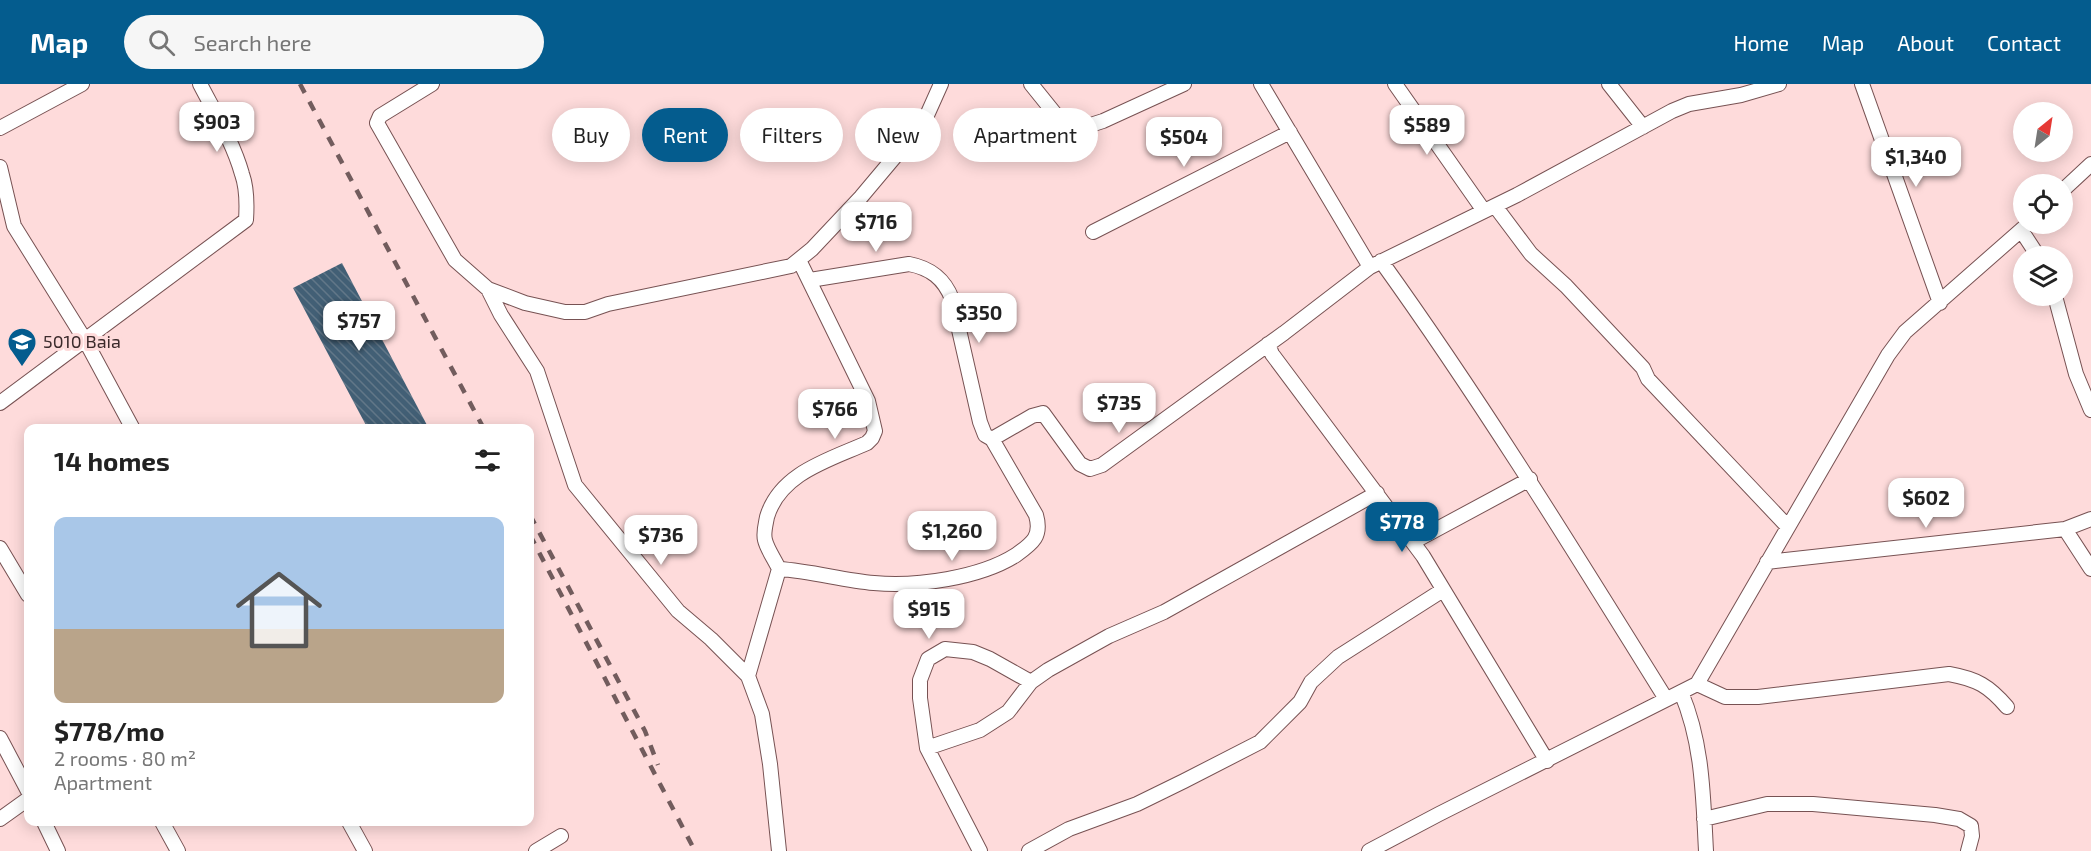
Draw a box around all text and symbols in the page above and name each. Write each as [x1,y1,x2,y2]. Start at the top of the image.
search box [124,15,544,69]
text: Map [30,25,88,59]
icon: search [145,26,178,59]
text: Search here [193,29,312,55]
text: Home [1733,30,1789,55]
text: Map [1822,30,1864,55]
text: About [1897,30,1954,55]
text: Contact [1987,30,2061,55]
pin: $903 [181,102,253,153]
north arrow [2013,102,2073,162]
map controls [2013,102,2073,306]
pin: $589 [1391,105,1463,156]
chip: Buy [552,108,630,162]
chip: Rent [642,108,728,162]
chip: Filters [740,108,843,162]
chip: New [855,108,941,162]
chip: Apartment [953,108,1098,162]
text: $903 [193,109,241,133]
text: $589 [1404,112,1450,136]
pin: $504 [1148,117,1220,168]
text: $504 [1160,124,1208,148]
pin: $1,340 [1867,137,1965,188]
text: $1,340 [1885,144,1947,168]
button: locate [2013,174,2073,234]
pin: $716 [840,202,912,253]
text: $716 [855,209,897,233]
button: layers [2013,246,2073,306]
pin: $350 [943,293,1015,344]
text: $350 [956,300,1002,324]
pin: $757 [323,301,395,352]
text: $757 [337,308,381,332]
school or university icon: 5010 Baia [6,326,38,368]
place label: 5010 Baia [43,330,121,352]
pin: $735 [1083,383,1155,434]
pin: $766 [799,389,871,440]
text: $735 [1097,390,1141,414]
text: $766 [812,396,858,420]
icon: filters [471,444,504,477]
text: 14 homes [54,445,170,476]
pin: $602 [1890,478,1962,529]
text: $602 [1902,485,1950,509]
pin: $778 [1366,502,1438,553]
text: $778 [1379,509,1425,533]
pin: $1,260 [903,511,1001,562]
pin: $736 [625,515,697,566]
text: $1,260 [921,518,983,542]
text: $736 [638,522,684,546]
icon: home [225,556,333,664]
pin: $915 [893,589,965,640]
text: $915 [907,596,951,620]
text: $778/mo [54,715,165,746]
text: 2 rooms · 80 m² [54,746,196,770]
text: Apartment [54,770,152,794]

